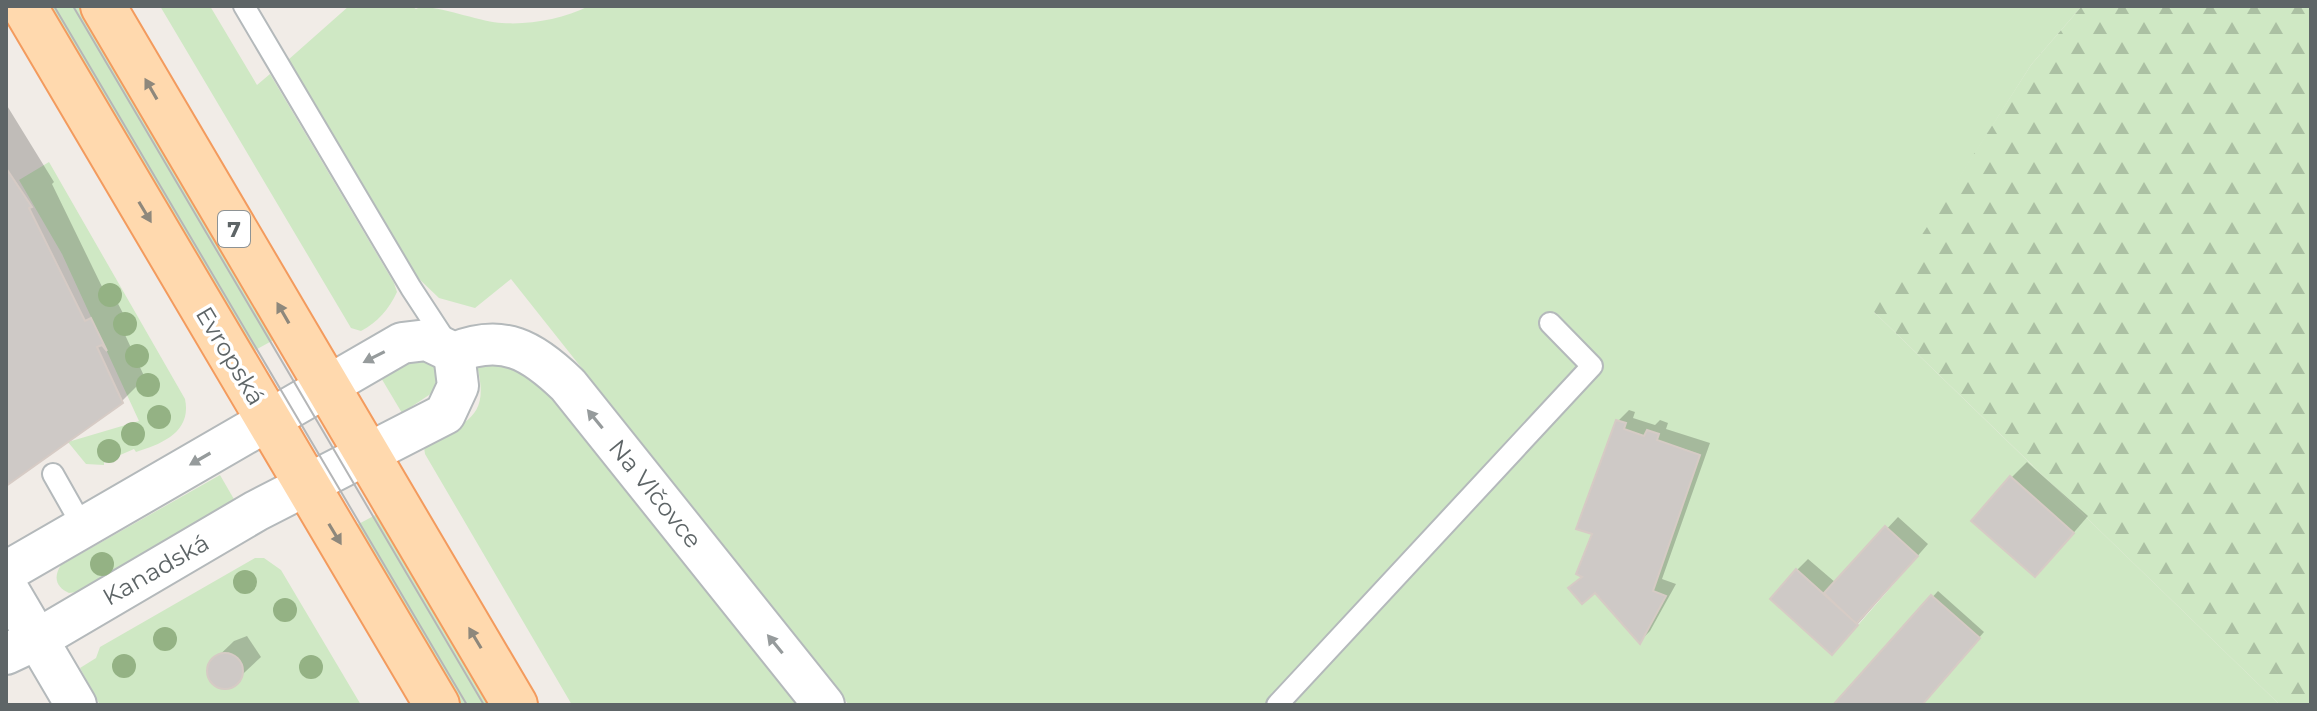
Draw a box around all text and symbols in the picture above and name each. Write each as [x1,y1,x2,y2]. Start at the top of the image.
one-way arrow [145,78,159,100]
one-way arrow [138,201,152,223]
road number: 7 [218,211,250,247]
street label: Evropská [190,301,271,410]
one-way arrow [276,302,290,324]
one-way arrow [362,351,385,364]
one-way arrow [587,409,604,429]
street label: Na Vlčovce [603,434,708,554]
one-way arrow [189,451,211,465]
one-way arrow [328,523,342,545]
street label: Kanadská [98,528,214,612]
one-way arrow [468,627,482,649]
one-way arrow [768,634,784,654]

